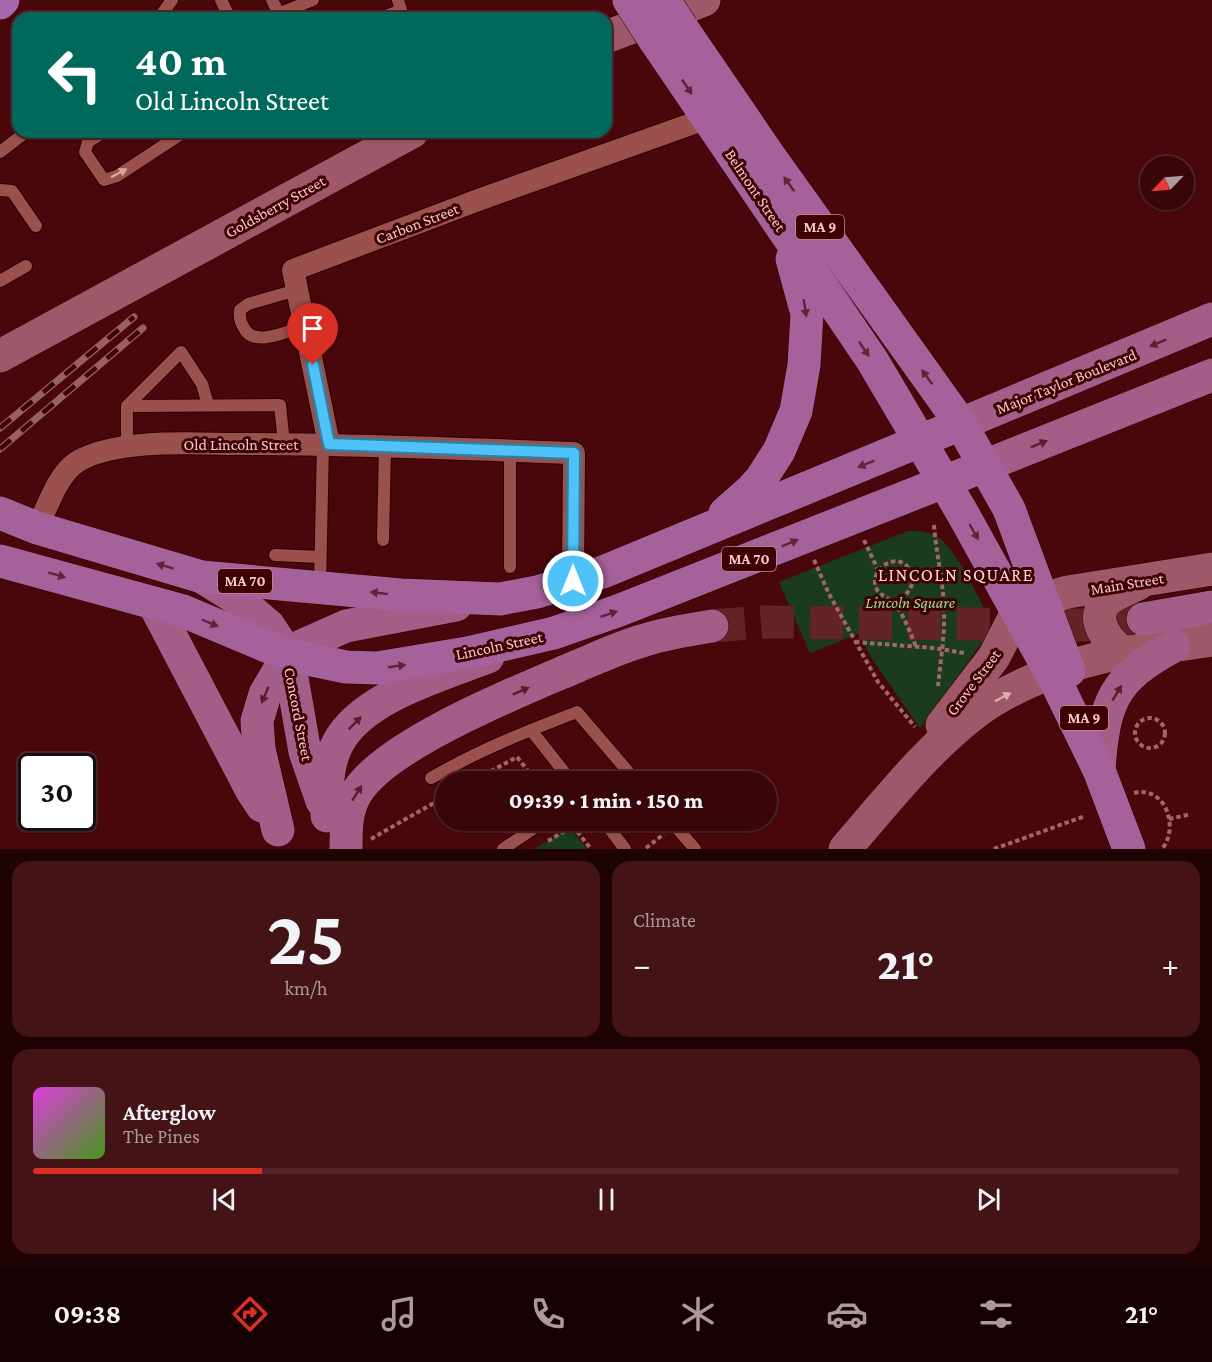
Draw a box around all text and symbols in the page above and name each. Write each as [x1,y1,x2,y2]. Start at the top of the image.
icon: left [36,36,114,114]
text: 40 m [135,37,227,84]
one-way arrow [681,79,693,95]
text: Old Lincoln Street [135,86,329,116]
street label: Belmont Street [722,146,790,235]
north arrow [1140,156,1194,210]
map controls [1140,156,1194,210]
one-way arrow [111,168,128,178]
street label: Goldsberry Street [222,172,329,242]
one-way arrow [783,176,795,192]
street label: Carbon Street [373,200,462,247]
road number: MA 9 [796,215,844,239]
one-way arrow [800,298,809,317]
pin [287,303,338,365]
icon: arrive [296,312,329,345]
one-way arrow [1149,338,1167,348]
one-way arrow [858,340,870,356]
street label: Major Taylor Boulevard [994,345,1140,418]
one-way arrow [921,369,933,385]
street label: Old Lincoln Street [184,436,299,453]
one-way arrow [1030,439,1048,448]
one-way arrow [857,460,875,469]
one-way arrow [968,524,979,540]
one-way arrow [782,538,800,548]
road number: MA 70 [722,547,776,571]
position arrow [541,549,605,613]
one-way arrow [156,561,174,570]
district label: LINCOLN SQUARE [878,565,1034,585]
road number: MA 70 [218,569,272,593]
street label: Main Street [1089,569,1166,598]
one-way arrow [48,571,66,581]
one-way arrow [369,588,388,598]
park label: Lincoln Square [865,594,955,612]
one-way arrow [600,609,618,619]
one-way arrow [201,618,219,628]
street label: Lincoln Street [454,628,545,663]
street label: Grove Street [943,645,1004,719]
one-way arrow [387,661,406,670]
street label: Concord Street [281,666,316,763]
one-way arrow [1111,685,1122,701]
one-way arrow [512,686,530,696]
one-way arrow [260,687,269,704]
one-way arrow [994,692,1011,702]
road number: MA 9 [1060,706,1108,730]
one-way arrow [348,716,362,731]
speed limit sign: 30 [18,753,96,831]
one-way arrow [352,785,363,801]
text: 09:39 · 1 min · 150 m [509,788,703,813]
text: 25 [267,894,345,981]
text: Climate [633,909,696,931]
text: 21° [877,939,935,989]
text: − [633,946,650,983]
text: + [1162,946,1179,983]
text: km/h [284,977,328,999]
text: Afterglow [123,1100,216,1125]
text: The Pines [123,1125,200,1147]
icon: previous [208,1183,241,1216]
icon: pause [590,1183,623,1216]
icon: next [972,1183,1005,1216]
icon: directions [229,1293,271,1335]
icon: music [378,1293,420,1335]
icon: phone [527,1293,569,1335]
icon: climate [677,1293,719,1335]
icon: car [826,1293,868,1335]
icon: filters [975,1293,1017,1335]
text: 09:38 [54,1299,121,1329]
text: 21° [1125,1299,1158,1329]

